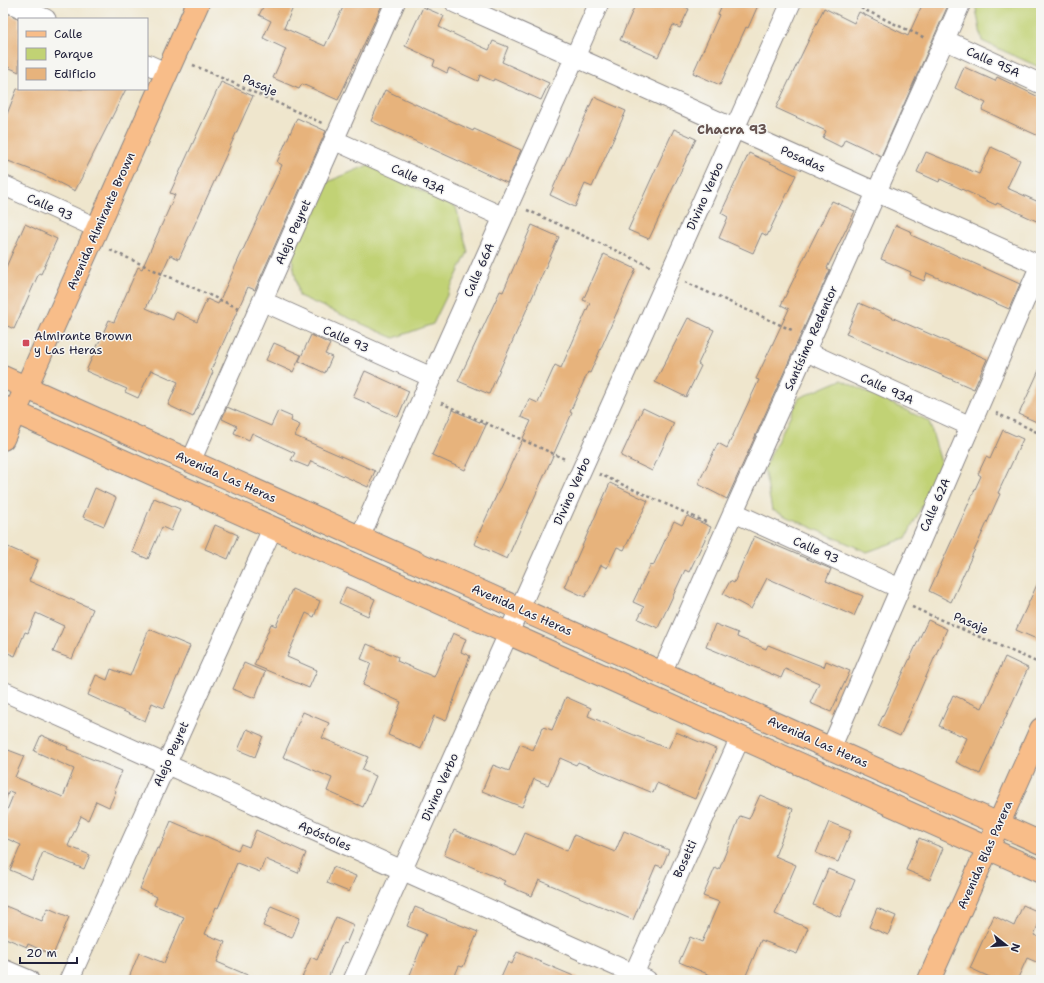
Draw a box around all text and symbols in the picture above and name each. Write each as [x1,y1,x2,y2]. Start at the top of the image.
legend [18,18,148,90]
text: Calle [54,26,83,42]
street label: Calle 95A [964,43,1022,81]
text: Parque [54,46,93,62]
text: Edificio [54,66,96,82]
street label: Pasaje [240,70,280,100]
district label: Chacra 93 [697,121,767,138]
street label: Posadas [778,142,828,176]
street label: Avenida Almirante Brown [63,150,139,292]
street label: Divino Verbo [683,159,727,233]
street label: Calle 93A [389,160,448,198]
street label: Calle 93 [24,190,76,224]
street label: Alejo Peyret [271,197,315,267]
street label: Calle 66A [460,240,498,300]
street label: Santísimo Redentor [781,283,842,393]
street label: Calle 93 [320,322,372,356]
place label: Almirante Brown y Las Heras [34,328,132,358]
marker: Almirante Brown y Las Heras [21,338,31,348]
street label: Calle 93A [858,370,917,408]
street label: Avenida Las Heras [173,448,279,506]
street label: Divino Verbo [550,454,594,528]
street label: Calle 62A [916,476,954,534]
street label: Calle 93 [790,533,842,567]
street label: Avenida Las Heras [469,581,575,639]
street label: Pasaje [951,608,991,638]
street label: Avenida Las Heras [765,713,871,771]
street label: Alejo Peyret [149,719,193,789]
street label: Divino Verbo [418,750,462,824]
street label: Avenida Blas Parera [954,798,1016,912]
street label: Apóstoles [296,817,354,855]
street label: Bosetti [670,838,700,880]
north arrow [986,925,1026,965]
scale bar [20,939,77,965]
text: N [1007,941,1024,954]
text: 20 m [26,945,57,961]

